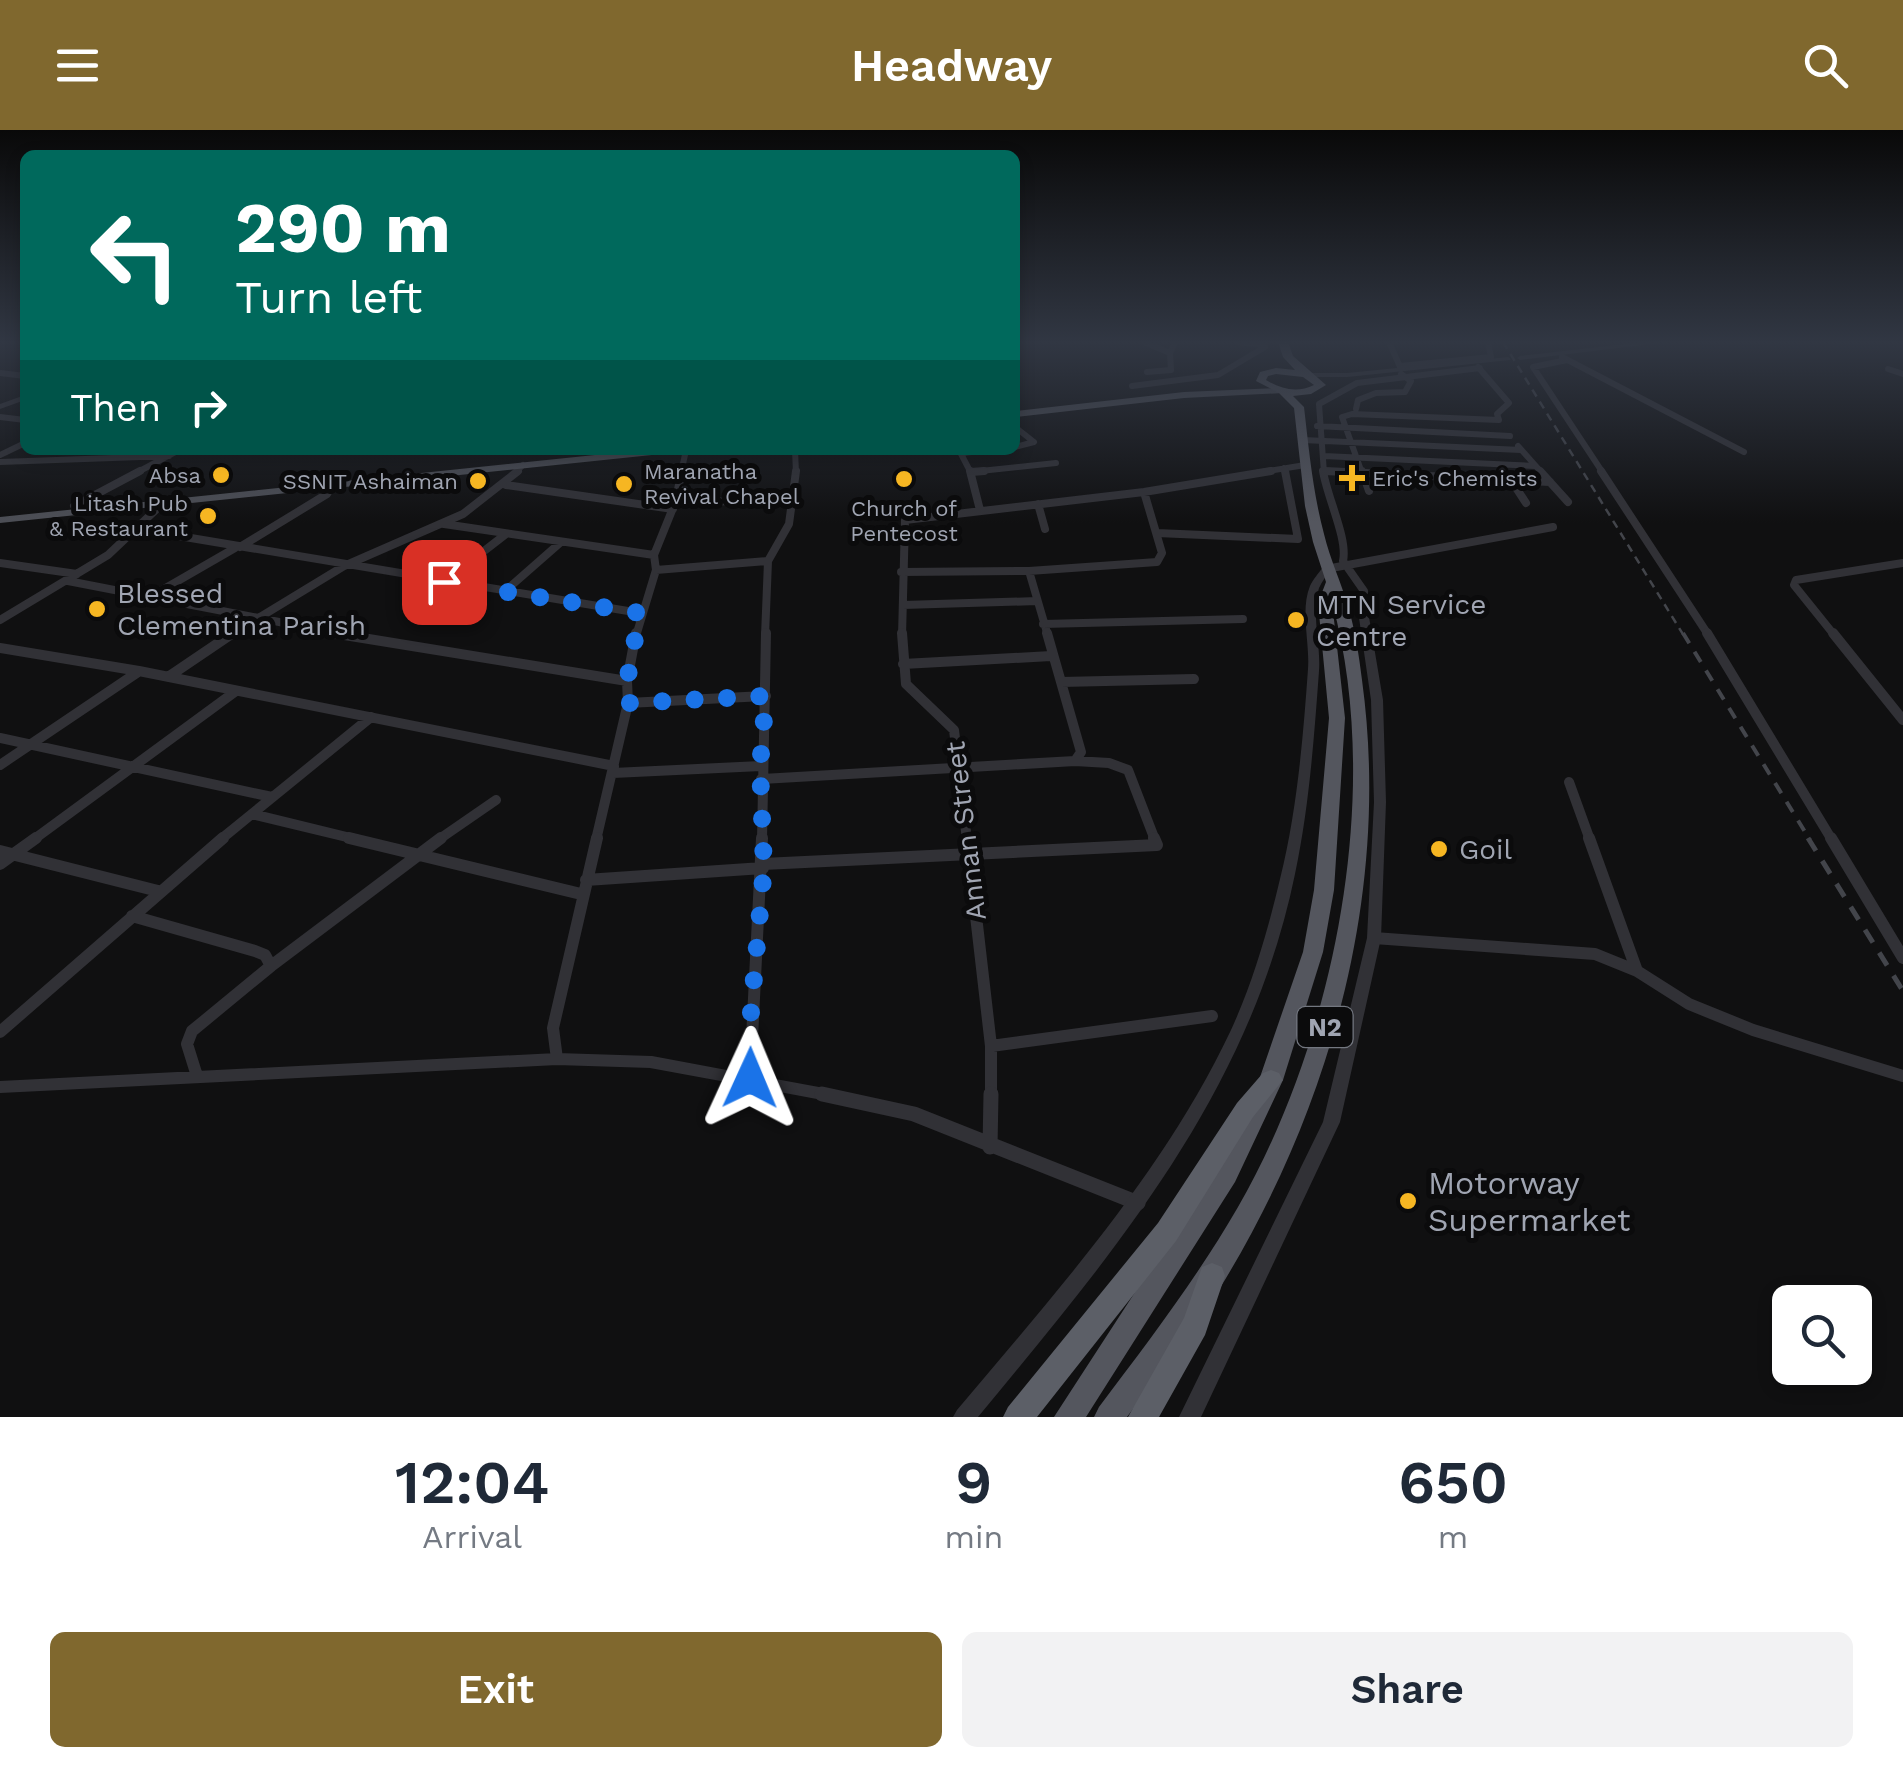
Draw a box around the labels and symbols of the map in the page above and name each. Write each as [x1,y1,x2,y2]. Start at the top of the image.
place label: Maranatha Revival Chapel [644,459,800,509]
place label: Absa [149,463,201,488]
marker: Absa [210,464,232,486]
place label: Eric's Chemists [1372,466,1538,491]
marker: Eric's Chemists [1341,467,1363,489]
marker: Church of Pentecost [893,468,915,490]
place label: SSNIT Ashaiman [283,469,458,494]
marker: SSNIT Ashaiman [467,470,489,492]
marker: Maranatha Revival Chapel [613,473,635,495]
place label: Litash Pub & Restaurant [49,491,188,541]
place label: Church of Pentecost [850,496,958,546]
marker: Litash Pub & Restaurant [197,505,219,527]
pin [402,540,487,625]
place label: Blessed Clementina Parish [117,577,366,642]
place label: MTN Service Centre [1316,588,1486,653]
marker: Blessed Clementina Parish [86,598,108,620]
marker: MTN Service Centre [1285,609,1307,631]
street label: Annan Street [938,739,993,922]
place label: Goil [1459,833,1513,866]
marker: Goil [1428,838,1450,860]
road number: N2 [1298,1007,1352,1047]
position arrow [698,1026,802,1130]
place label: Motorway Supermarket [1428,1164,1630,1239]
marker: Motorway Supermarket [1397,1190,1419,1212]

